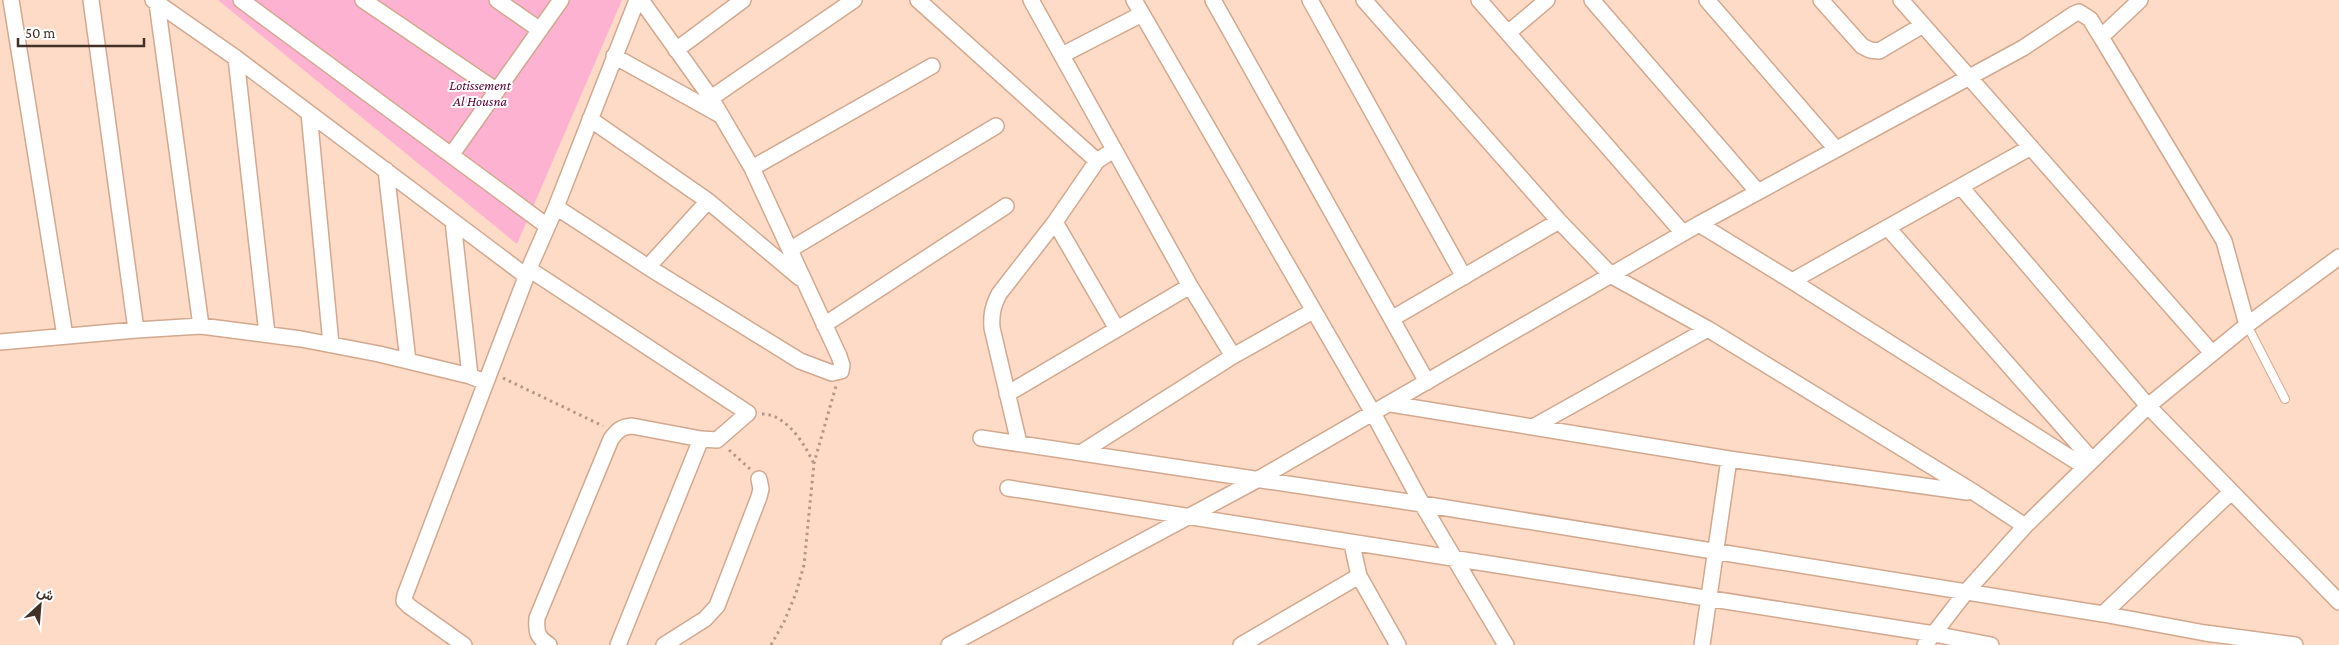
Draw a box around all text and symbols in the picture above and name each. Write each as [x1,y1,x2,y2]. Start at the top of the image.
scale bar [18,15,144,47]
text: 50 m [25,25,55,41]
park label: Lotissement Al Housna [449,77,512,109]
north arrow [15,580,65,630]
text: ش [34,582,57,605]

